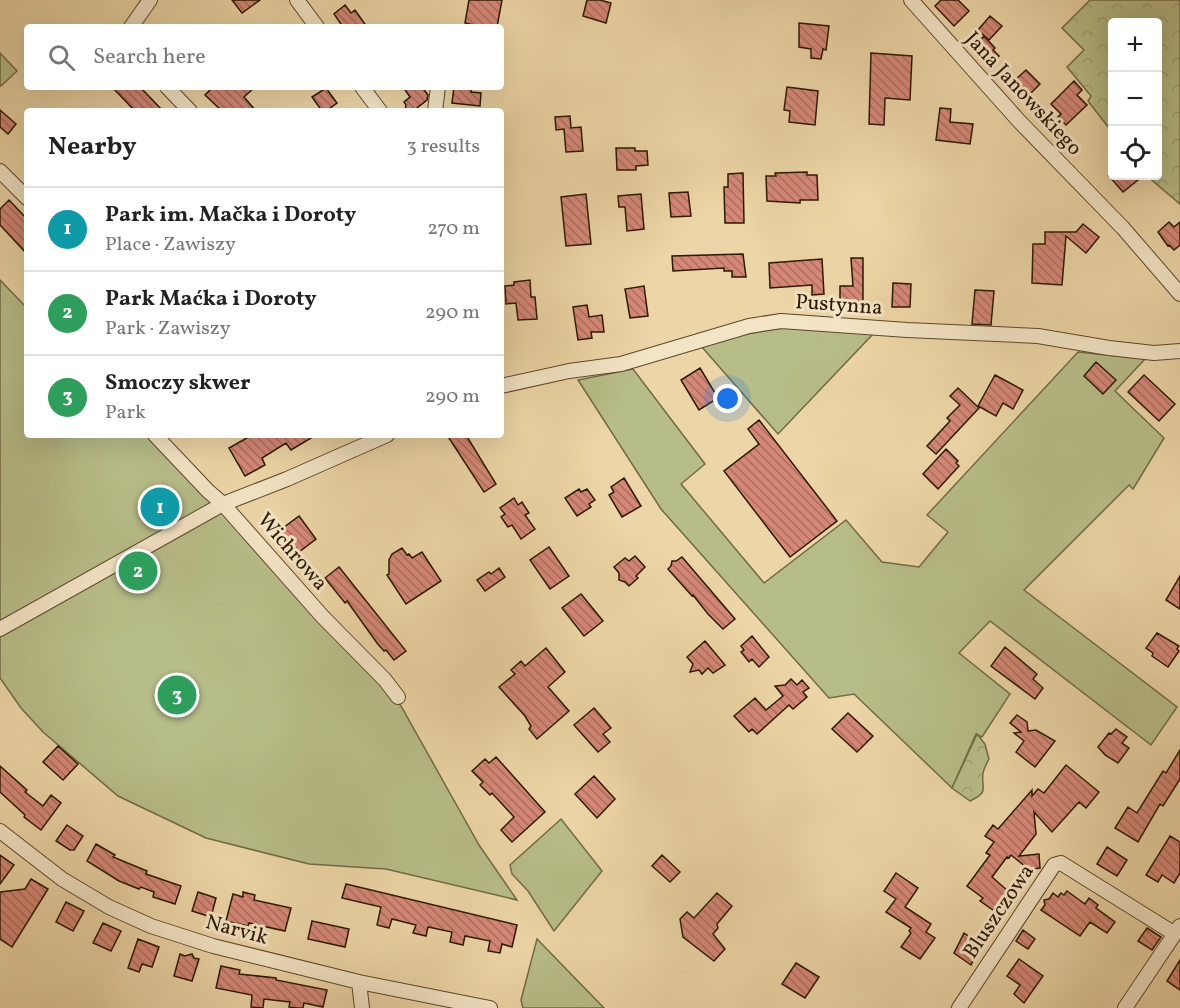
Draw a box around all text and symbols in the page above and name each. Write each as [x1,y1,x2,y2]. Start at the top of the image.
map controls [1108,18,1162,180]
button: + [1108,18,1162,72]
search box [24,24,504,90]
street label: Jana Janowskiego [958,26,1088,163]
icon: search [45,41,78,74]
text: Search here [93,42,206,73]
button: − [1108,72,1162,126]
button: locate [1108,126,1162,180]
text: Nearby [48,129,137,165]
text: 3 results [406,133,480,161]
text: Park im. Mačka i Doroty [105,200,356,231]
text: 1 [63,215,72,243]
text: 270 m [427,215,480,243]
text: Place · Zawiszy [105,231,236,259]
text: Park Maćka i Doroty [105,284,317,315]
street label: Pustynna [794,288,883,323]
text: 2 [62,299,73,327]
text: 290 m [425,299,480,327]
text: Park · Zawiszy [105,315,231,343]
text: Smoczy skwer [105,368,251,399]
text: 3 [62,383,73,411]
text: 290 m [425,383,480,411]
your location [713,384,742,413]
text: Park [105,399,146,427]
pin: 1 [140,484,180,530]
street label: Wichrowa [250,507,334,597]
pin: 2 [118,548,158,594]
pin: 3 [158,672,196,718]
street label: Bluszczowa [957,859,1042,965]
street label: Narvik [202,908,272,953]

